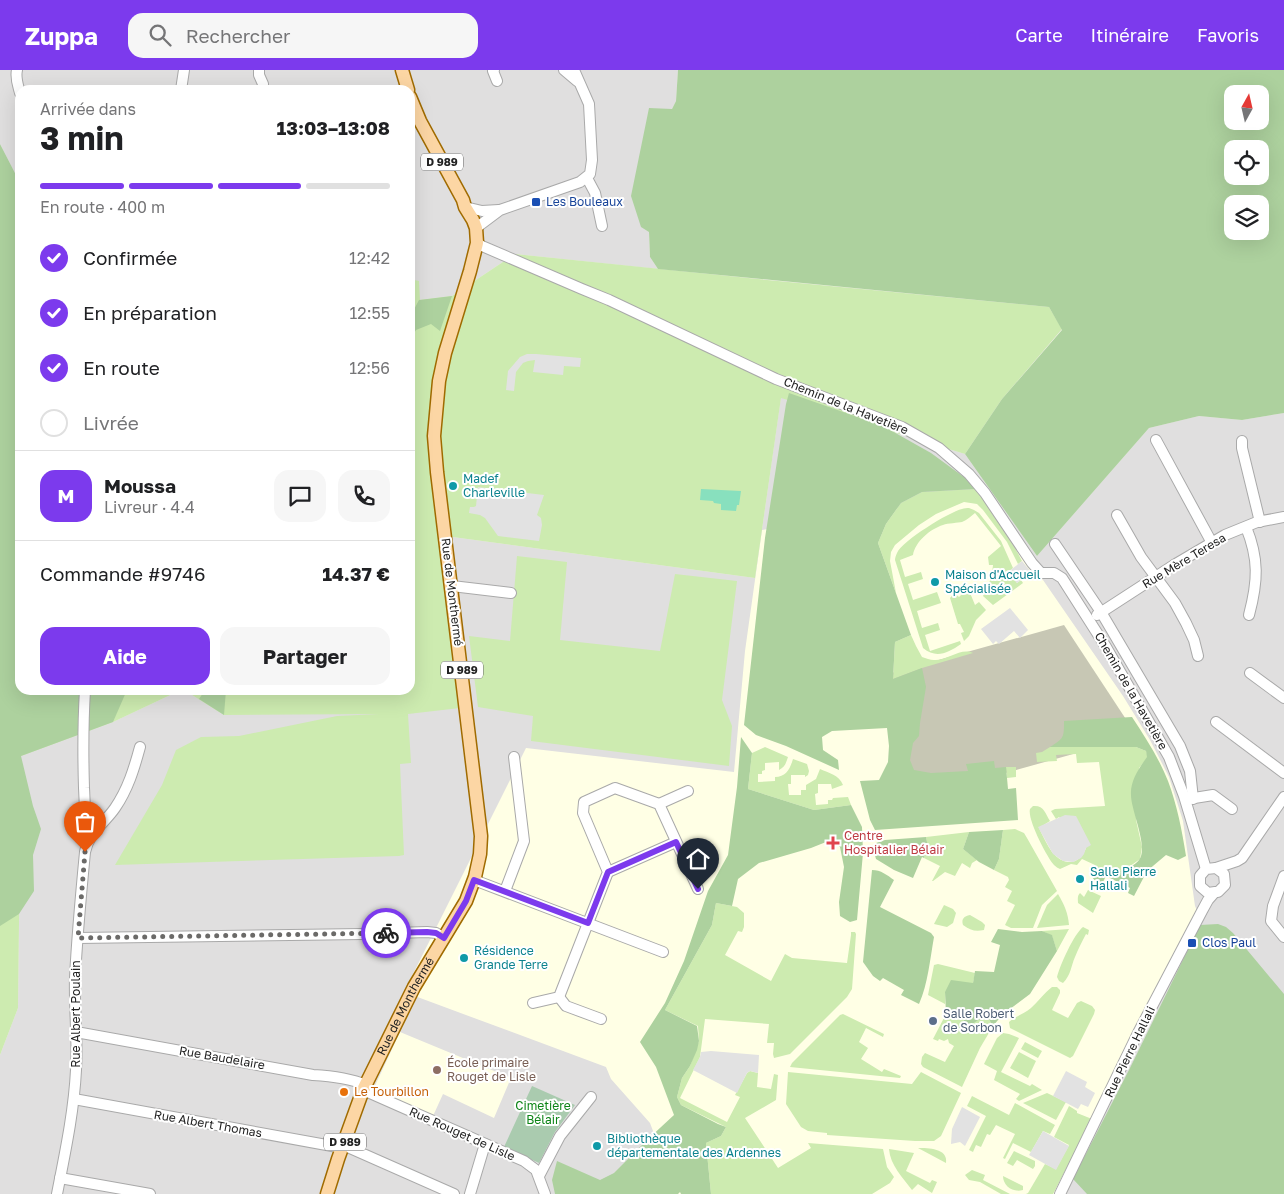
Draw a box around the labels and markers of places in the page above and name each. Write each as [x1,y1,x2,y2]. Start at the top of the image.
place label: Les Bouleaux [546,194,623,209]
marker: Les Bouleaux [530,196,542,208]
place label: Madef Charleville [463,471,525,500]
marker: Madef Charleville [447,480,459,492]
place label: Maison d'Accueil Spécialisée [945,567,1041,596]
marker: Maison d'Accueil Spécialisée [929,576,941,588]
pin [64,801,106,852]
place label: Centre Hospitalier Bélair [844,828,944,857]
marker: Centre Hospitalier Bélair [826,836,840,850]
pin [677,838,719,889]
place label: Salle Pierre Hallali [1090,864,1156,893]
marker: Salle Pierre Hallali [1074,873,1086,885]
place label: Clos Paul [1202,935,1256,950]
marker: Clos Paul [1186,937,1198,949]
place label: Résidence Grande Terre [474,943,548,972]
marker: Résidence Grande Terre [458,952,470,964]
place label: Salle Robert de Sorbon [943,1006,1014,1035]
marker: Salle Robert de Sorbon [927,1015,939,1027]
place label: École primaire Rouget de Lisle [447,1055,536,1084]
marker: École primaire Rouget de Lisle [431,1064,443,1076]
place label: Le Tourbillon [354,1084,429,1099]
marker: Le Tourbillon [338,1086,350,1098]
place label: Bibliothèque départementale des Ardennes [607,1131,781,1160]
marker: Bibliothèque départementale des Ardennes [591,1140,603,1152]

